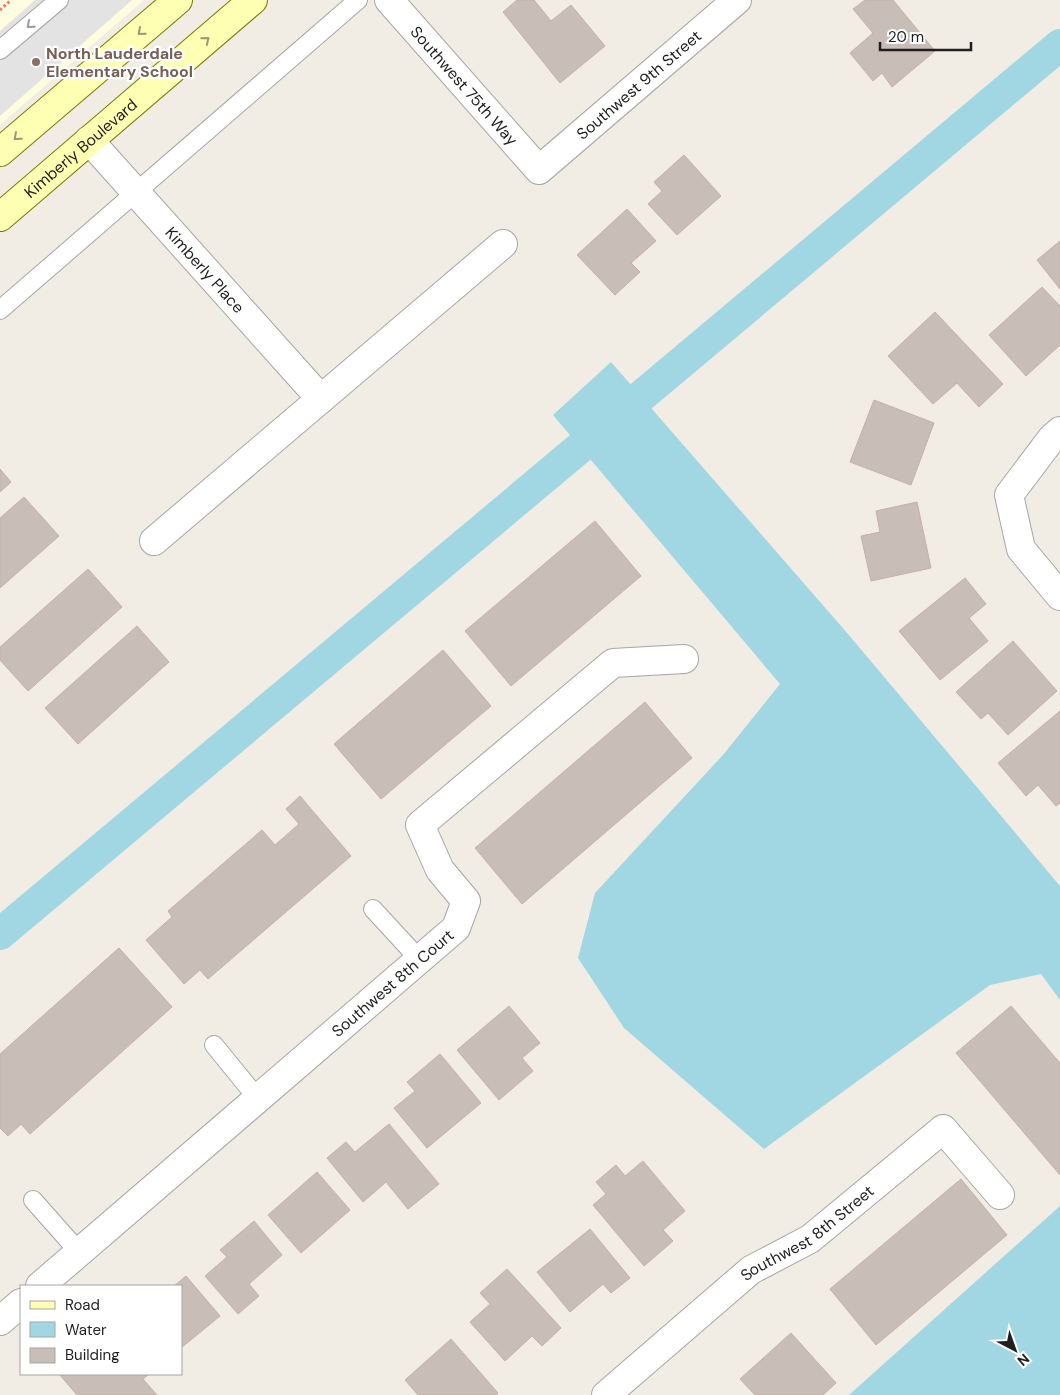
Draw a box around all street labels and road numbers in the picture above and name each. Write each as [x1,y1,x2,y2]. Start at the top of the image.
street label: Southwest 75th Way [406,22,522,150]
street label: Southwest 9th Street [572,25,706,144]
street label: Kimberly Boulevard [20,94,142,203]
street label: Kimberly Place [161,222,249,318]
street label: Southwest 8th Court [327,925,458,1041]
street label: Southwest 8th Street [736,1181,878,1286]

